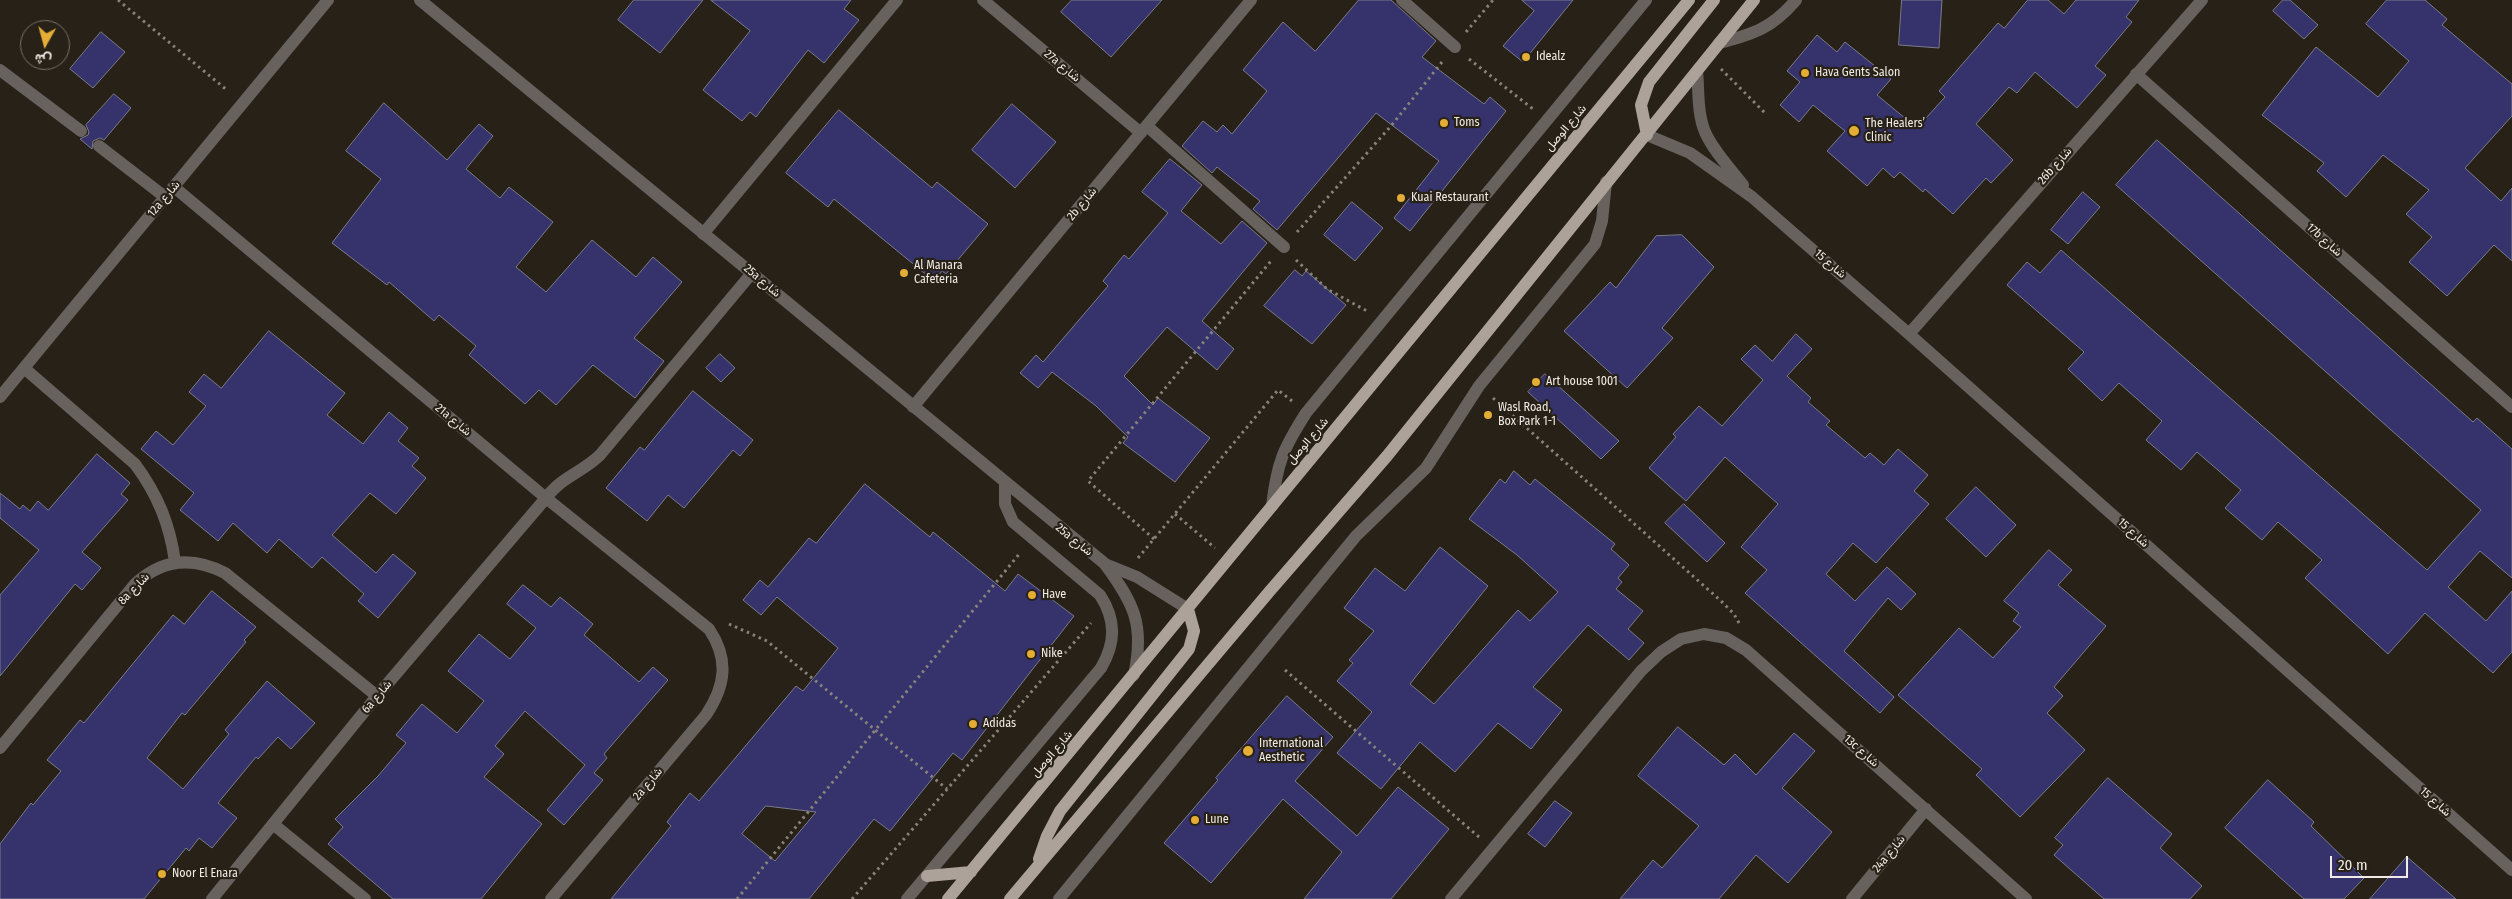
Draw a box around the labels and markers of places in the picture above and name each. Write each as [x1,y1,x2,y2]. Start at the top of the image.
place label: Idealz [1536,50,1565,64]
marker: Idealz [1520,51,1532,63]
place label: Hava Gents Salon [1815,66,1900,80]
marker: Hava Gents Salon [1799,67,1811,79]
place label: Toms [1454,116,1480,130]
marker: Toms [1438,117,1450,129]
place label: The Healers’ Clinic [1865,117,1925,145]
marker: The Healers’ Clinic [1847,124,1861,138]
place label: Kuai Restaurant [1411,191,1489,205]
marker: Kuai Restaurant [1395,192,1407,204]
place label: Al Manara Cafeteria [914,259,963,287]
marker: Al Manara Cafeteria [898,267,910,279]
place label: Art house 1001 [1546,375,1618,389]
marker: Art house 1001 [1530,376,1542,388]
place label: Wasl Road, Box Park 1-1 [1498,401,1556,429]
marker: Wasl Road, Box Park 1-1 [1482,409,1494,421]
place label: Have [1042,588,1066,602]
marker: Have [1026,589,1038,601]
place label: Nike [1041,647,1063,661]
marker: Nike [1025,648,1037,660]
place label: Adidas [983,717,1016,731]
marker: Adidas [967,718,979,730]
place label: International Aesthetic [1259,737,1323,765]
marker: International Aesthetic [1241,744,1255,758]
place label: Lune [1205,813,1229,827]
marker: Lune [1189,814,1201,826]
place label: Noor El Enara [172,867,238,881]
marker: Noor El Enara [156,868,168,880]

